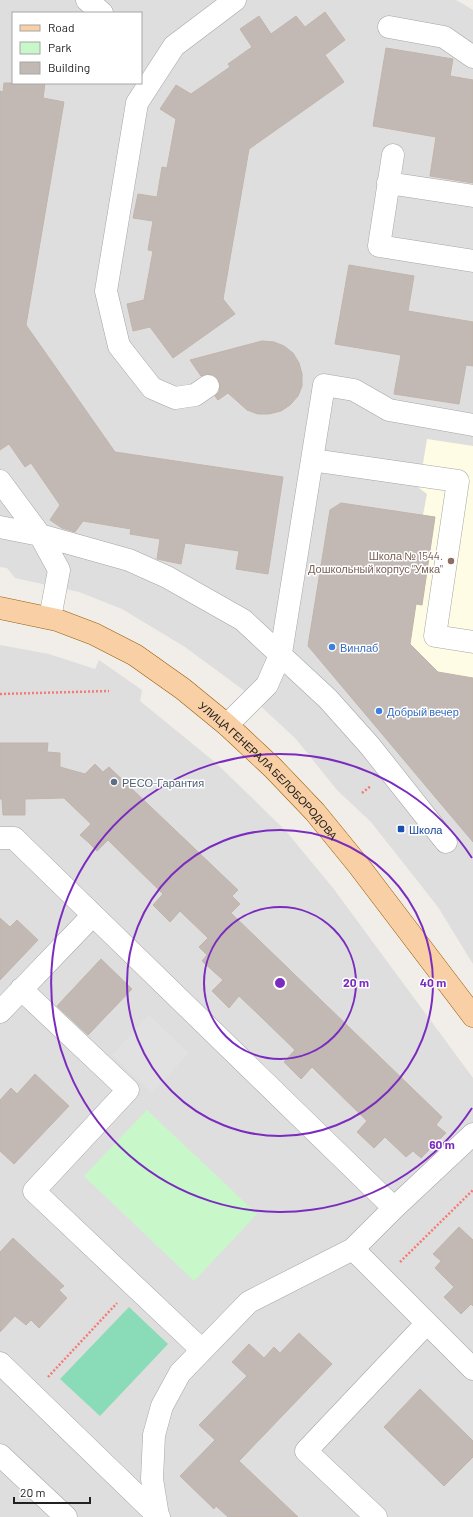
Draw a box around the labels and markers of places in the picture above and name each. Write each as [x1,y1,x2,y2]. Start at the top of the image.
place label: Школа № 1544. Дошкольный корпус "Умка" [308,549,443,575]
marker: Школа № 1544. Дошкольный корпус "Умка" [446,556,456,566]
place label: Винлаб [340,641,378,654]
marker: Винлаб [327,642,337,652]
place label: Добрый вечер [387,705,459,718]
marker: Добрый вечер [374,706,384,716]
place label: РЕСО-Гарантия [122,776,204,789]
marker: РЕСО-Гарантия [109,777,119,787]
place label: Школа [409,823,443,836]
marker: Школа [396,824,406,834]
centre of rings [273,976,287,990]

